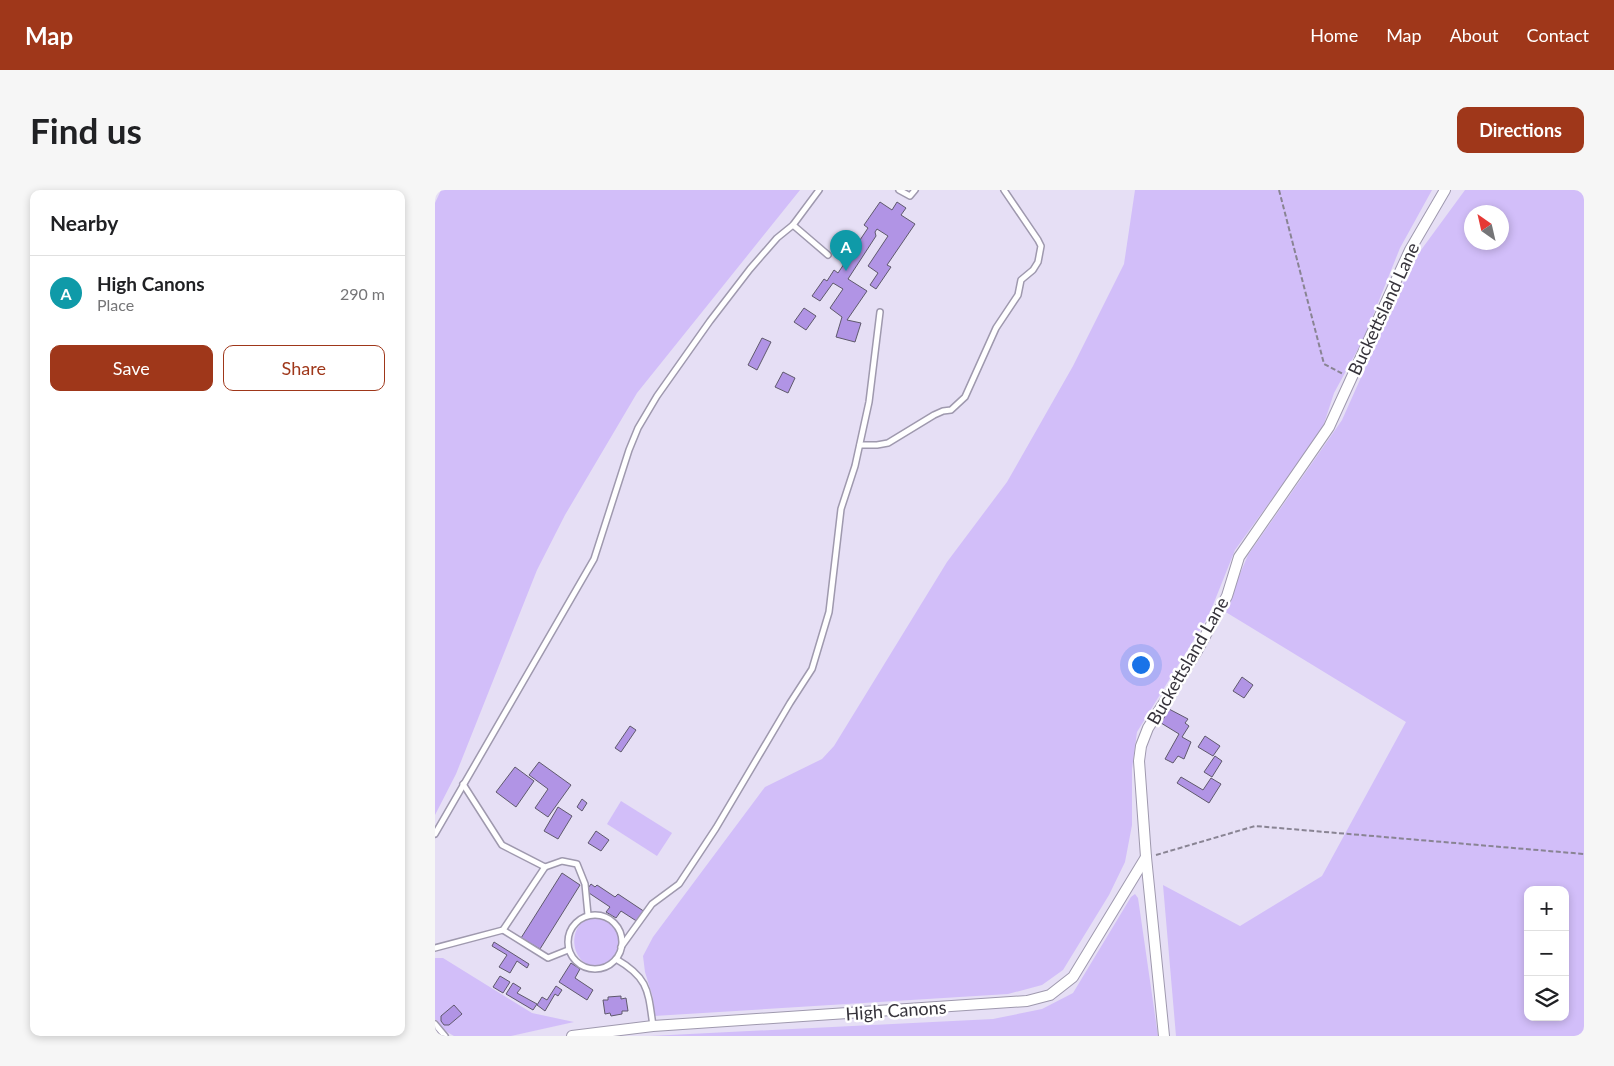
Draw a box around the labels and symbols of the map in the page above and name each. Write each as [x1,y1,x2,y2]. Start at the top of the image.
north arrow [1464,205,1509,250]
pin: A [830,230,862,271]
street label: Buckettsland Lane [1343,239,1423,378]
street label: Buckettsland Lane [1142,593,1233,728]
your location [1128,652,1154,678]
street label: High Canons [845,995,947,1024]

